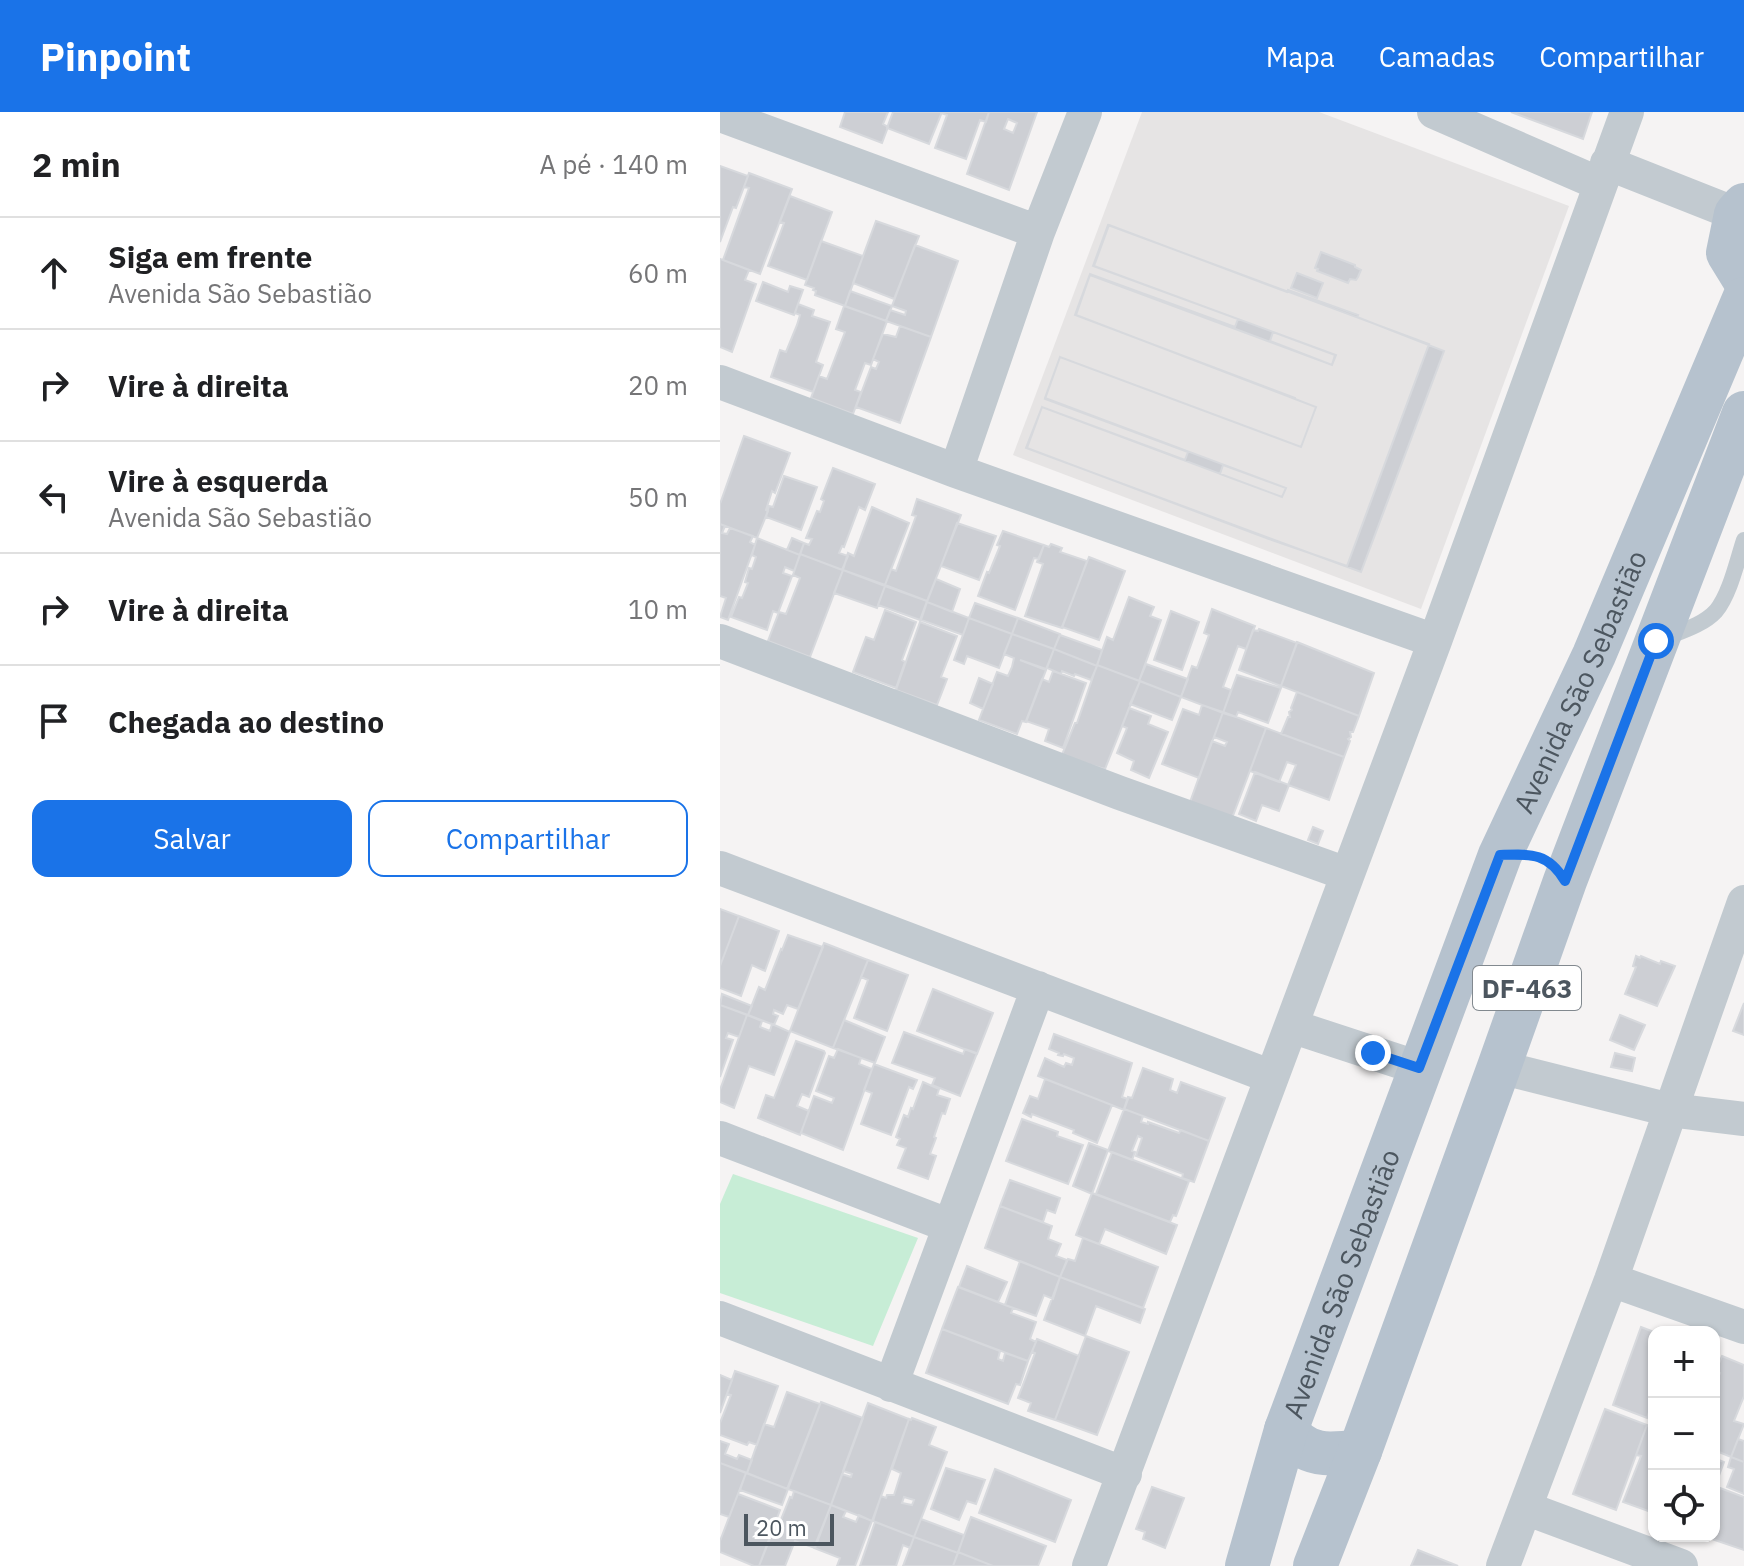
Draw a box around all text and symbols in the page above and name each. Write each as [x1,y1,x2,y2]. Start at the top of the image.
text: Pinpoint [40,32,191,81]
text: Mapa [1266,38,1335,75]
text: Camadas [1379,38,1495,75]
text: Compartilhar [1539,38,1704,75]
text: 2 min [32,142,121,186]
text: A pé · 140 m [539,147,688,181]
text: Siga em frente [108,237,312,276]
icon: ahead [32,251,76,295]
text: 60 m [628,256,688,290]
text: Avenida São Sebastião [108,276,372,310]
icon: right [32,363,76,407]
text: Vire à direita [108,366,289,405]
text: 20 m [628,368,688,402]
text: Vire à esquerda [108,461,328,500]
icon: left [32,475,76,519]
text: 50 m [628,480,688,514]
text: Avenida São Sebastião [108,500,372,534]
street label: Avenida São Sebastião [1504,544,1655,819]
icon: right [32,587,76,631]
text: Vire à direita [108,590,289,629]
text: 10 m [628,592,688,626]
route start [1638,623,1674,659]
icon: arrive [32,699,76,743]
text: Chegada ao destino [108,702,384,741]
button: Salvar [32,800,352,877]
button: Compartilhar [368,800,688,877]
road number: DF-463 [1473,966,1581,1010]
route end [1355,1035,1391,1071]
street label: Avenida São Sebastião [1274,1144,1408,1423]
map controls [1648,1326,1720,1542]
button: + [1648,1326,1720,1398]
button: − [1648,1398,1720,1470]
button: locate [1648,1470,1720,1542]
scale bar [744,1510,834,1546]
text: 20 m [756,1513,807,1542]

